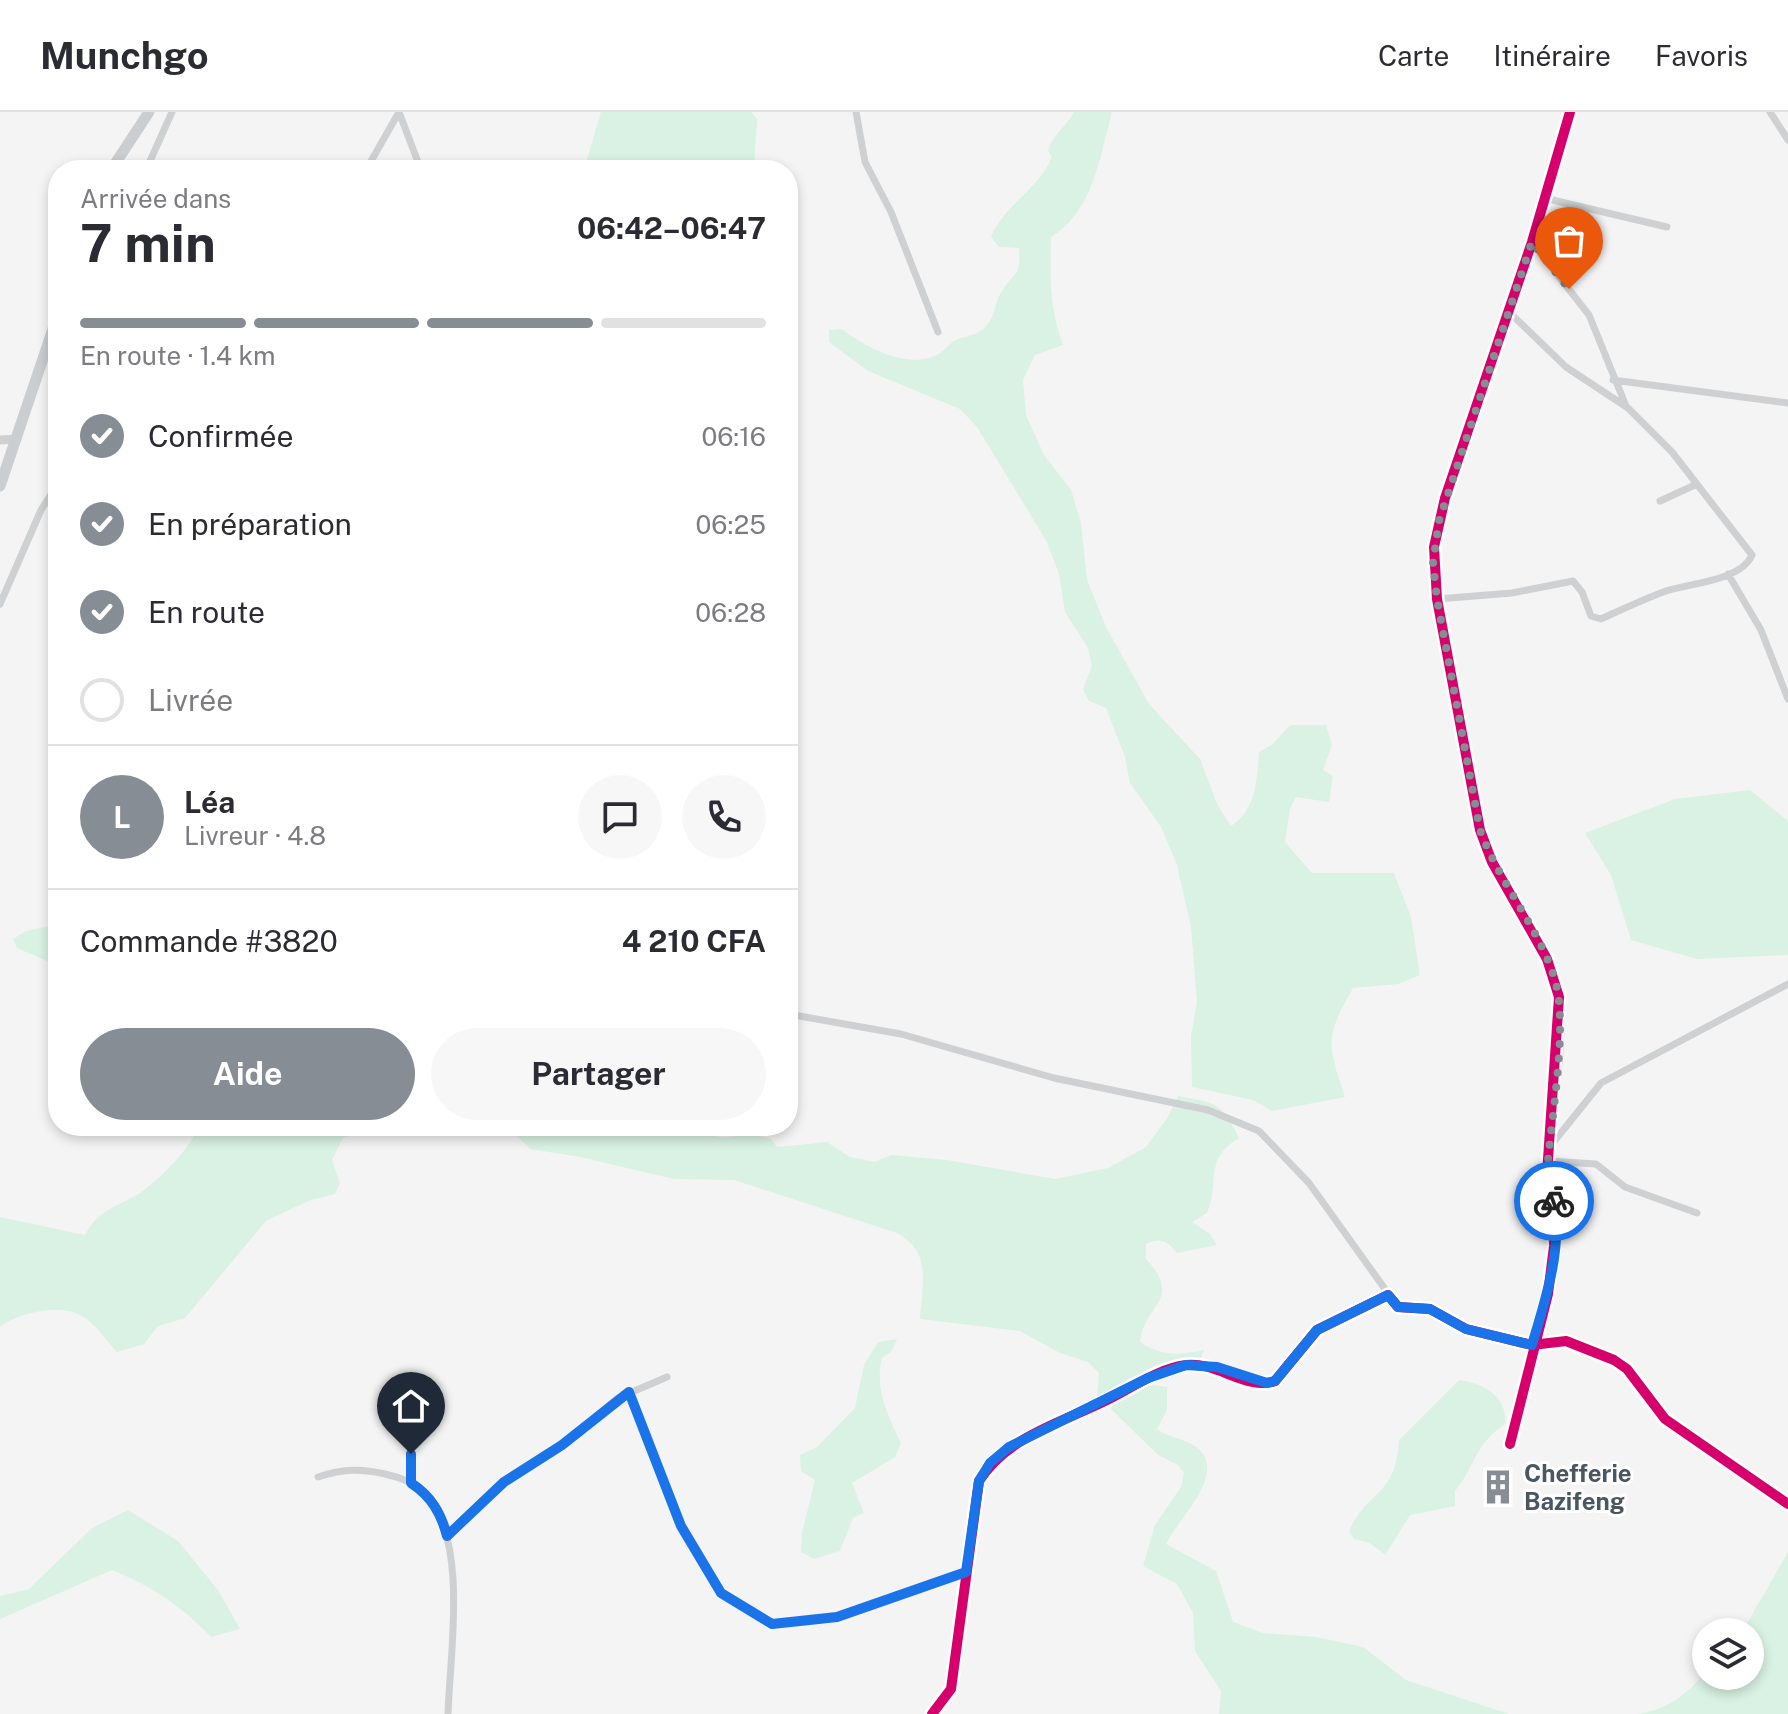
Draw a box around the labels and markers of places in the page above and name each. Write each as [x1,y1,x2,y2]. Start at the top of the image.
pin [1535,207,1603,289]
pin [377,1372,445,1454]
place label: Chefferie Bazifeng [1524,1459,1632,1515]
building icon: Chefferie Bazifeng [1479,1468,1517,1506]

